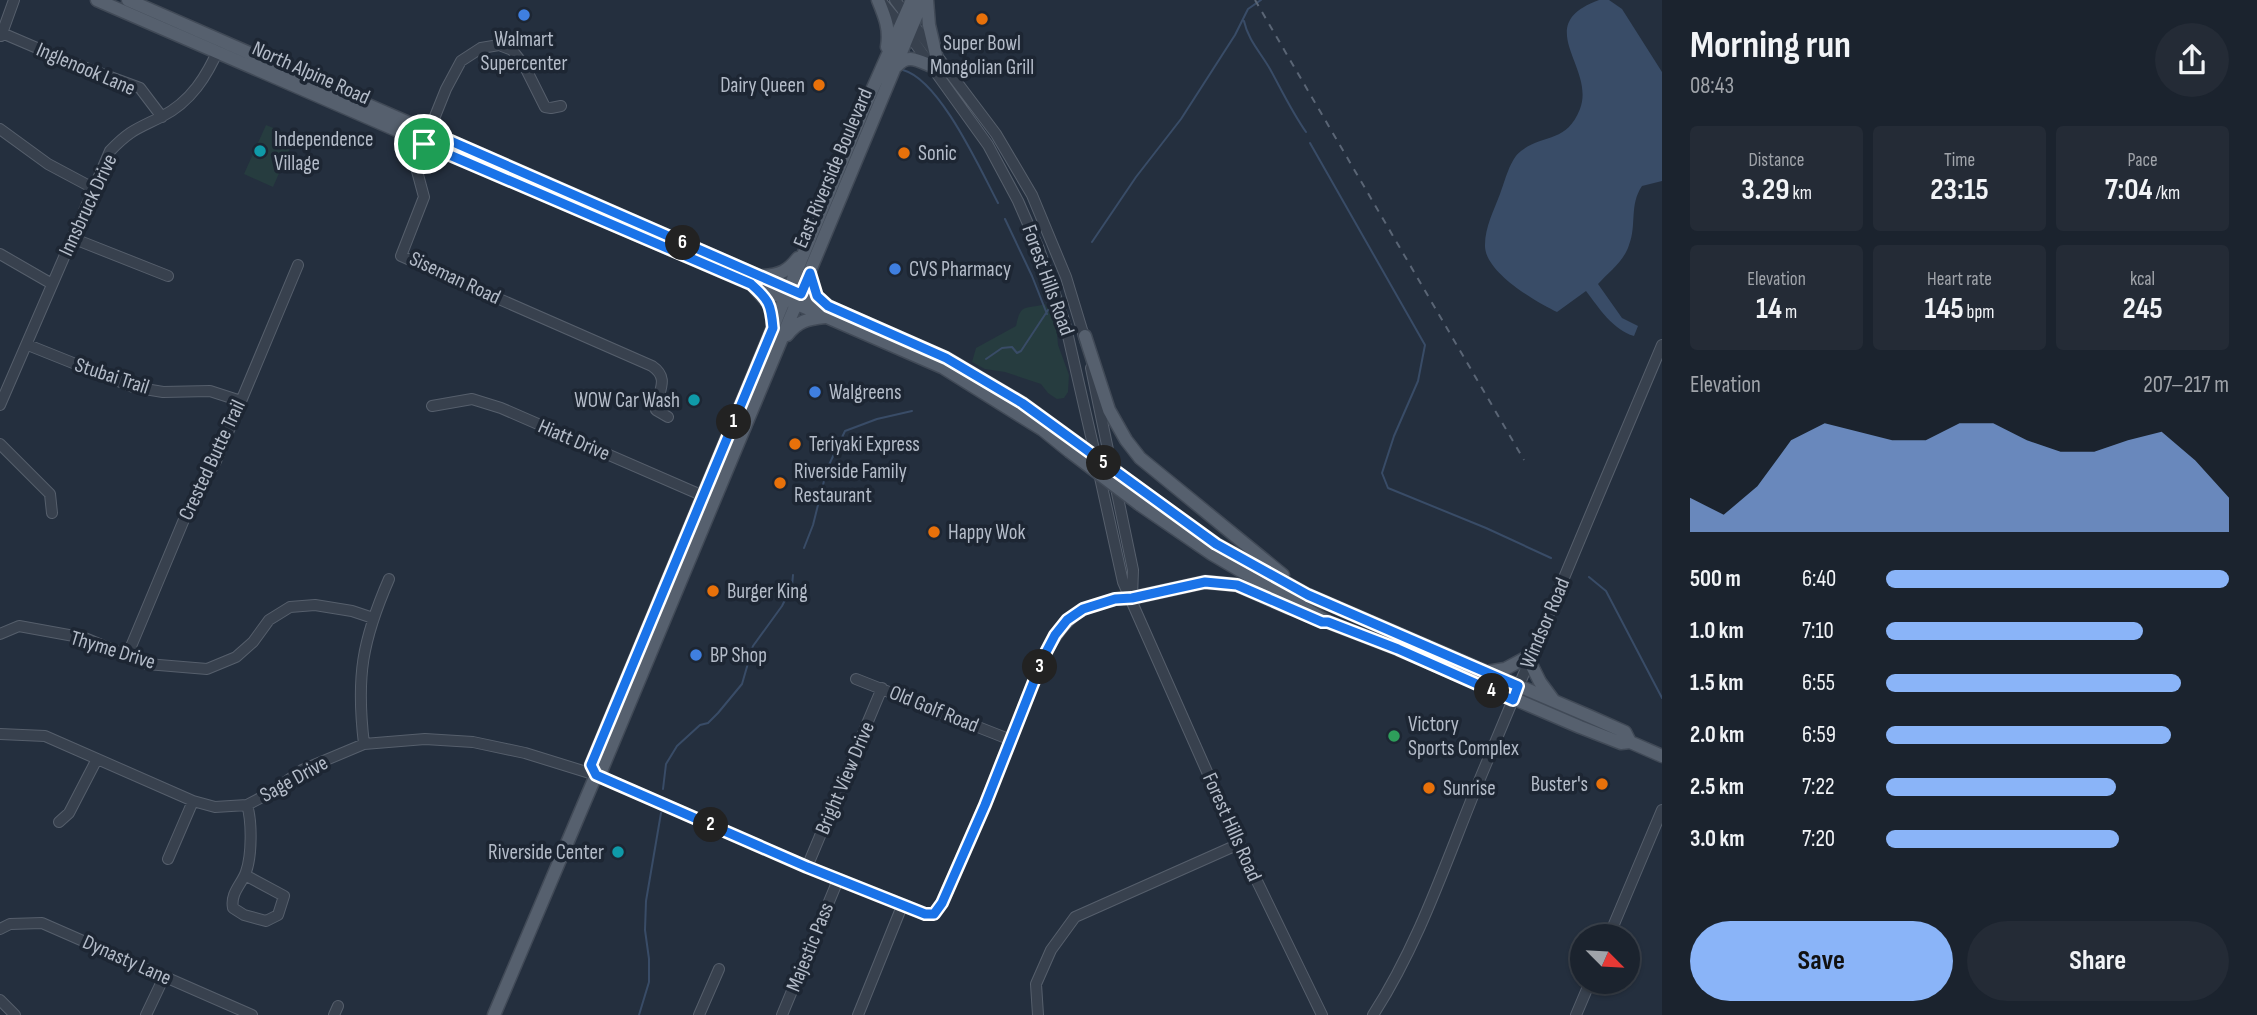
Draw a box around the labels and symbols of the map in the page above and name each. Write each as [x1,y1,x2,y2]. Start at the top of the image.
marker: Walmart Supercenter [516,7,532,23]
marker: Super Bowl Mongolian Grill [974,11,990,27]
place label: Walmart Supercenter [480,27,568,76]
place label: Super Bowl Mongolian Grill [930,31,1034,80]
street label: North Alpine Road [248,36,374,110]
street label: Inglenook Lane [33,37,139,101]
place label: Dairy Queen [720,73,805,98]
marker: Dairy Queen [811,77,827,93]
street label: East Riverside Boulevard [788,85,878,251]
pin [394,114,454,174]
place label: Independence Village [274,127,374,176]
place label: Sonic [918,141,957,166]
marker: Independence Village [252,143,268,159]
marker: Sonic [896,145,912,161]
street label: Innsbruck Drive [53,150,123,260]
street label: Forest Hills Road [1016,221,1080,339]
pin: 6 [666,226,700,260]
street label: Siseman Road [405,246,505,310]
place label: CVS Pharmacy [909,257,1011,282]
marker: CVS Pharmacy [887,261,903,277]
street label: Stubai Trail [72,352,152,400]
place label: Walgreens [829,380,902,405]
marker: Walgreens [807,384,823,400]
place label: WOW Car Wash [574,388,680,413]
marker: WOW Car Wash [686,392,702,408]
street label: Crested Butte Trail [173,396,251,524]
pin: 1 [716,404,752,440]
street label: Hiatt Drive [534,414,614,466]
place label: Teriyaki Express [809,432,920,457]
marker: Teriyaki Express [787,436,803,452]
pin: 5 [1086,446,1122,480]
place label: Riverside Family Restaurant [794,459,907,508]
marker: Riverside Family Restaurant [772,475,788,491]
place label: Happy Wok [948,520,1025,545]
marker: Happy Wok [926,524,942,540]
street label: Windsor Road [1515,574,1575,672]
place label: Burger King [727,579,808,604]
marker: Burger King [705,583,721,599]
street label: Thyme Drive [68,625,158,675]
place label: BP Shop [710,643,767,668]
marker: BP Shop [688,647,704,663]
pin: 3 [1023,650,1058,684]
pin: 4 [1474,674,1510,708]
street label: Old Golf Road [886,680,982,738]
place label: Victory Sports Complex [1408,712,1519,761]
street label: Bright View Drive [810,718,880,838]
marker: Victory Sports Complex [1386,728,1402,744]
street label: Sage Drive [256,750,332,808]
street label: Forest Hills Road [1197,769,1267,885]
place label: Buster's [1531,772,1588,797]
place label: Sunrise [1443,776,1496,801]
marker: Buster's [1594,776,1610,792]
marker: Sunrise [1421,780,1437,796]
pin: 2 [694,808,728,842]
place label: Riverside Center [488,840,604,865]
marker: Riverside Center [610,844,626,860]
street label: Majestic Pass [781,899,839,995]
north arrow [1570,924,1640,994]
street label: Dynasty Lane [79,929,175,991]

